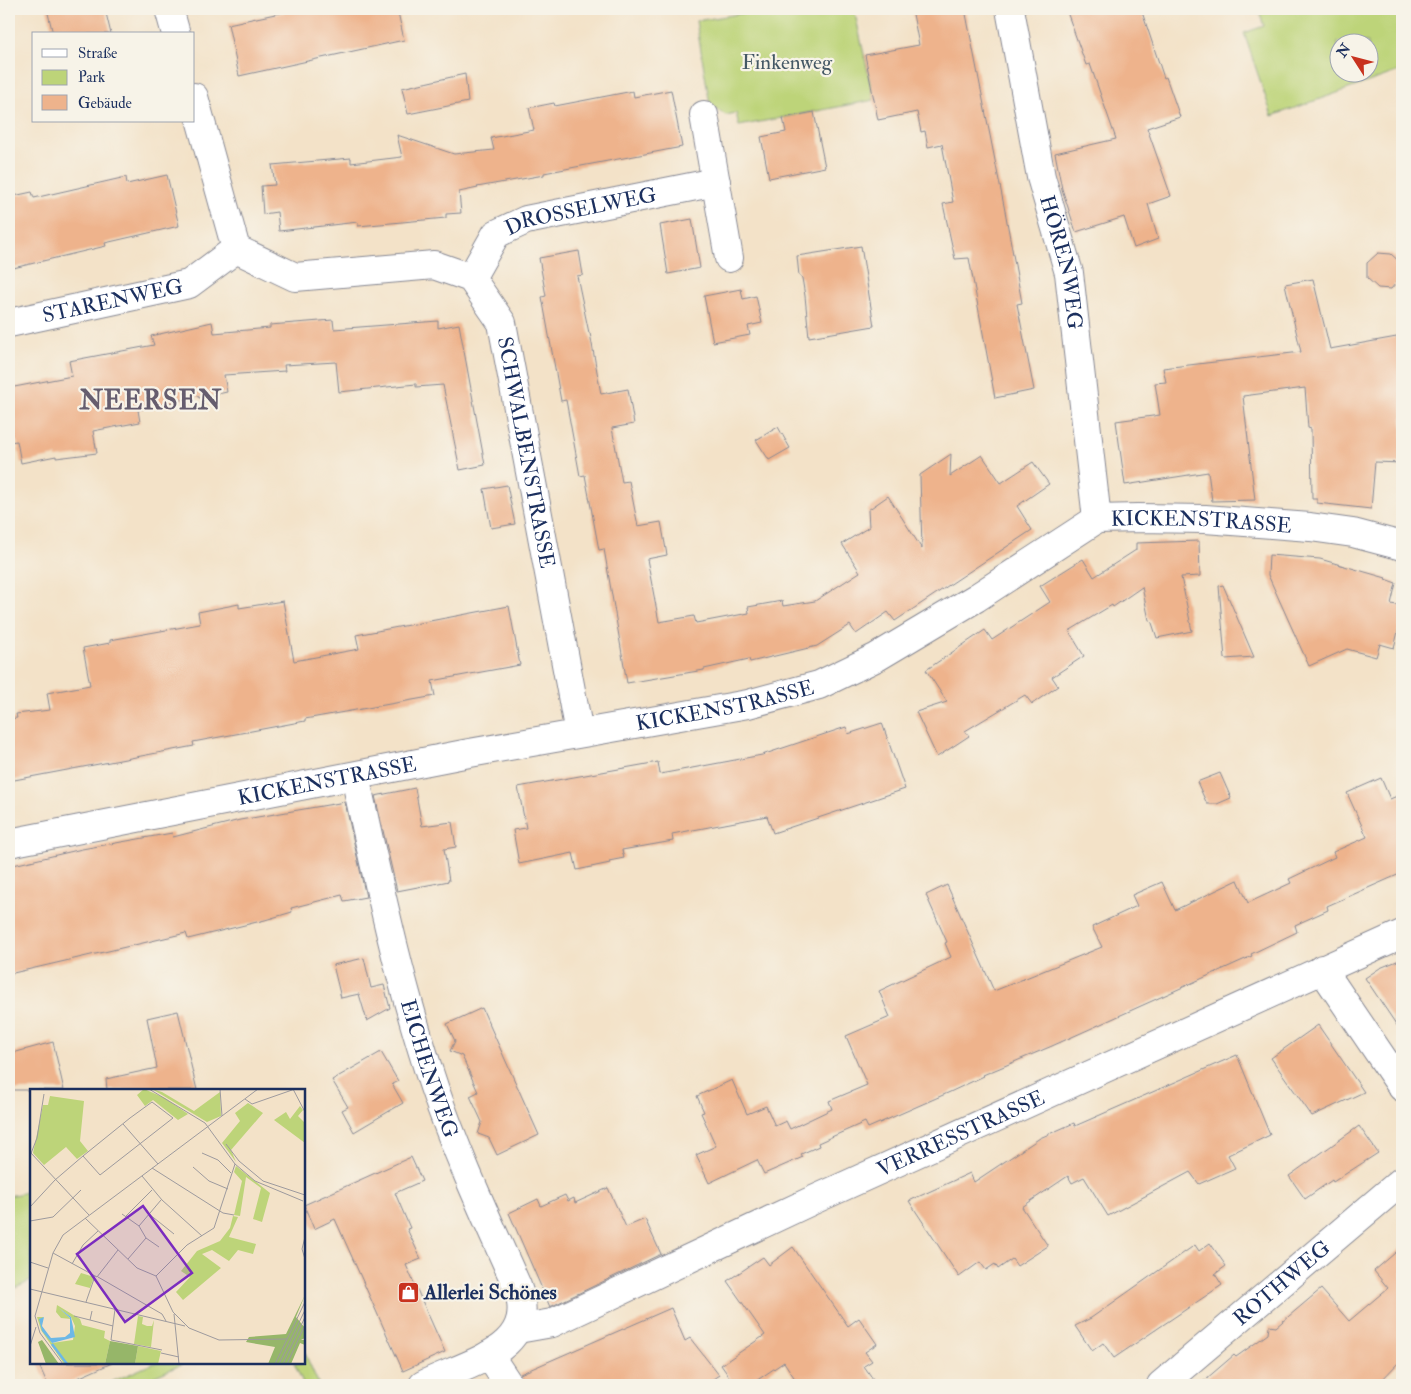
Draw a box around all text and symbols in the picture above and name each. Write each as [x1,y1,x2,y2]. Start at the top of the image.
legend [32,32,195,122]
north arrow [1328,32,1378,82]
text: N [1333,40,1355,62]
text: Straße [78,44,117,63]
park label: Finkenweg [742,49,833,76]
text: Park [78,68,105,87]
text: Gebäude [78,94,132,113]
street label: DROSSELWEG [501,181,659,242]
street label: HÖRENWEG [1033,192,1088,331]
street label: STARENWEG [40,273,186,329]
street label: SCHWALBENSTRASSE [491,335,561,570]
district label: NEERSEN [79,385,222,417]
street label: KICKENSTRASSE [1110,505,1293,540]
street label: KICKENSTRASSE [634,674,817,737]
street label: KICKENSTRASSE [236,751,419,812]
street label: EICHENWEG [394,996,464,1142]
street label: VERRESSTRASSE [873,1084,1049,1183]
inset map [30,1089,305,1364]
street label: ROTHWEG [1228,1235,1336,1332]
place label: Allerlei Schönes [423,1279,557,1306]
shop icon: Allerlei Schönes [396,1280,420,1304]

